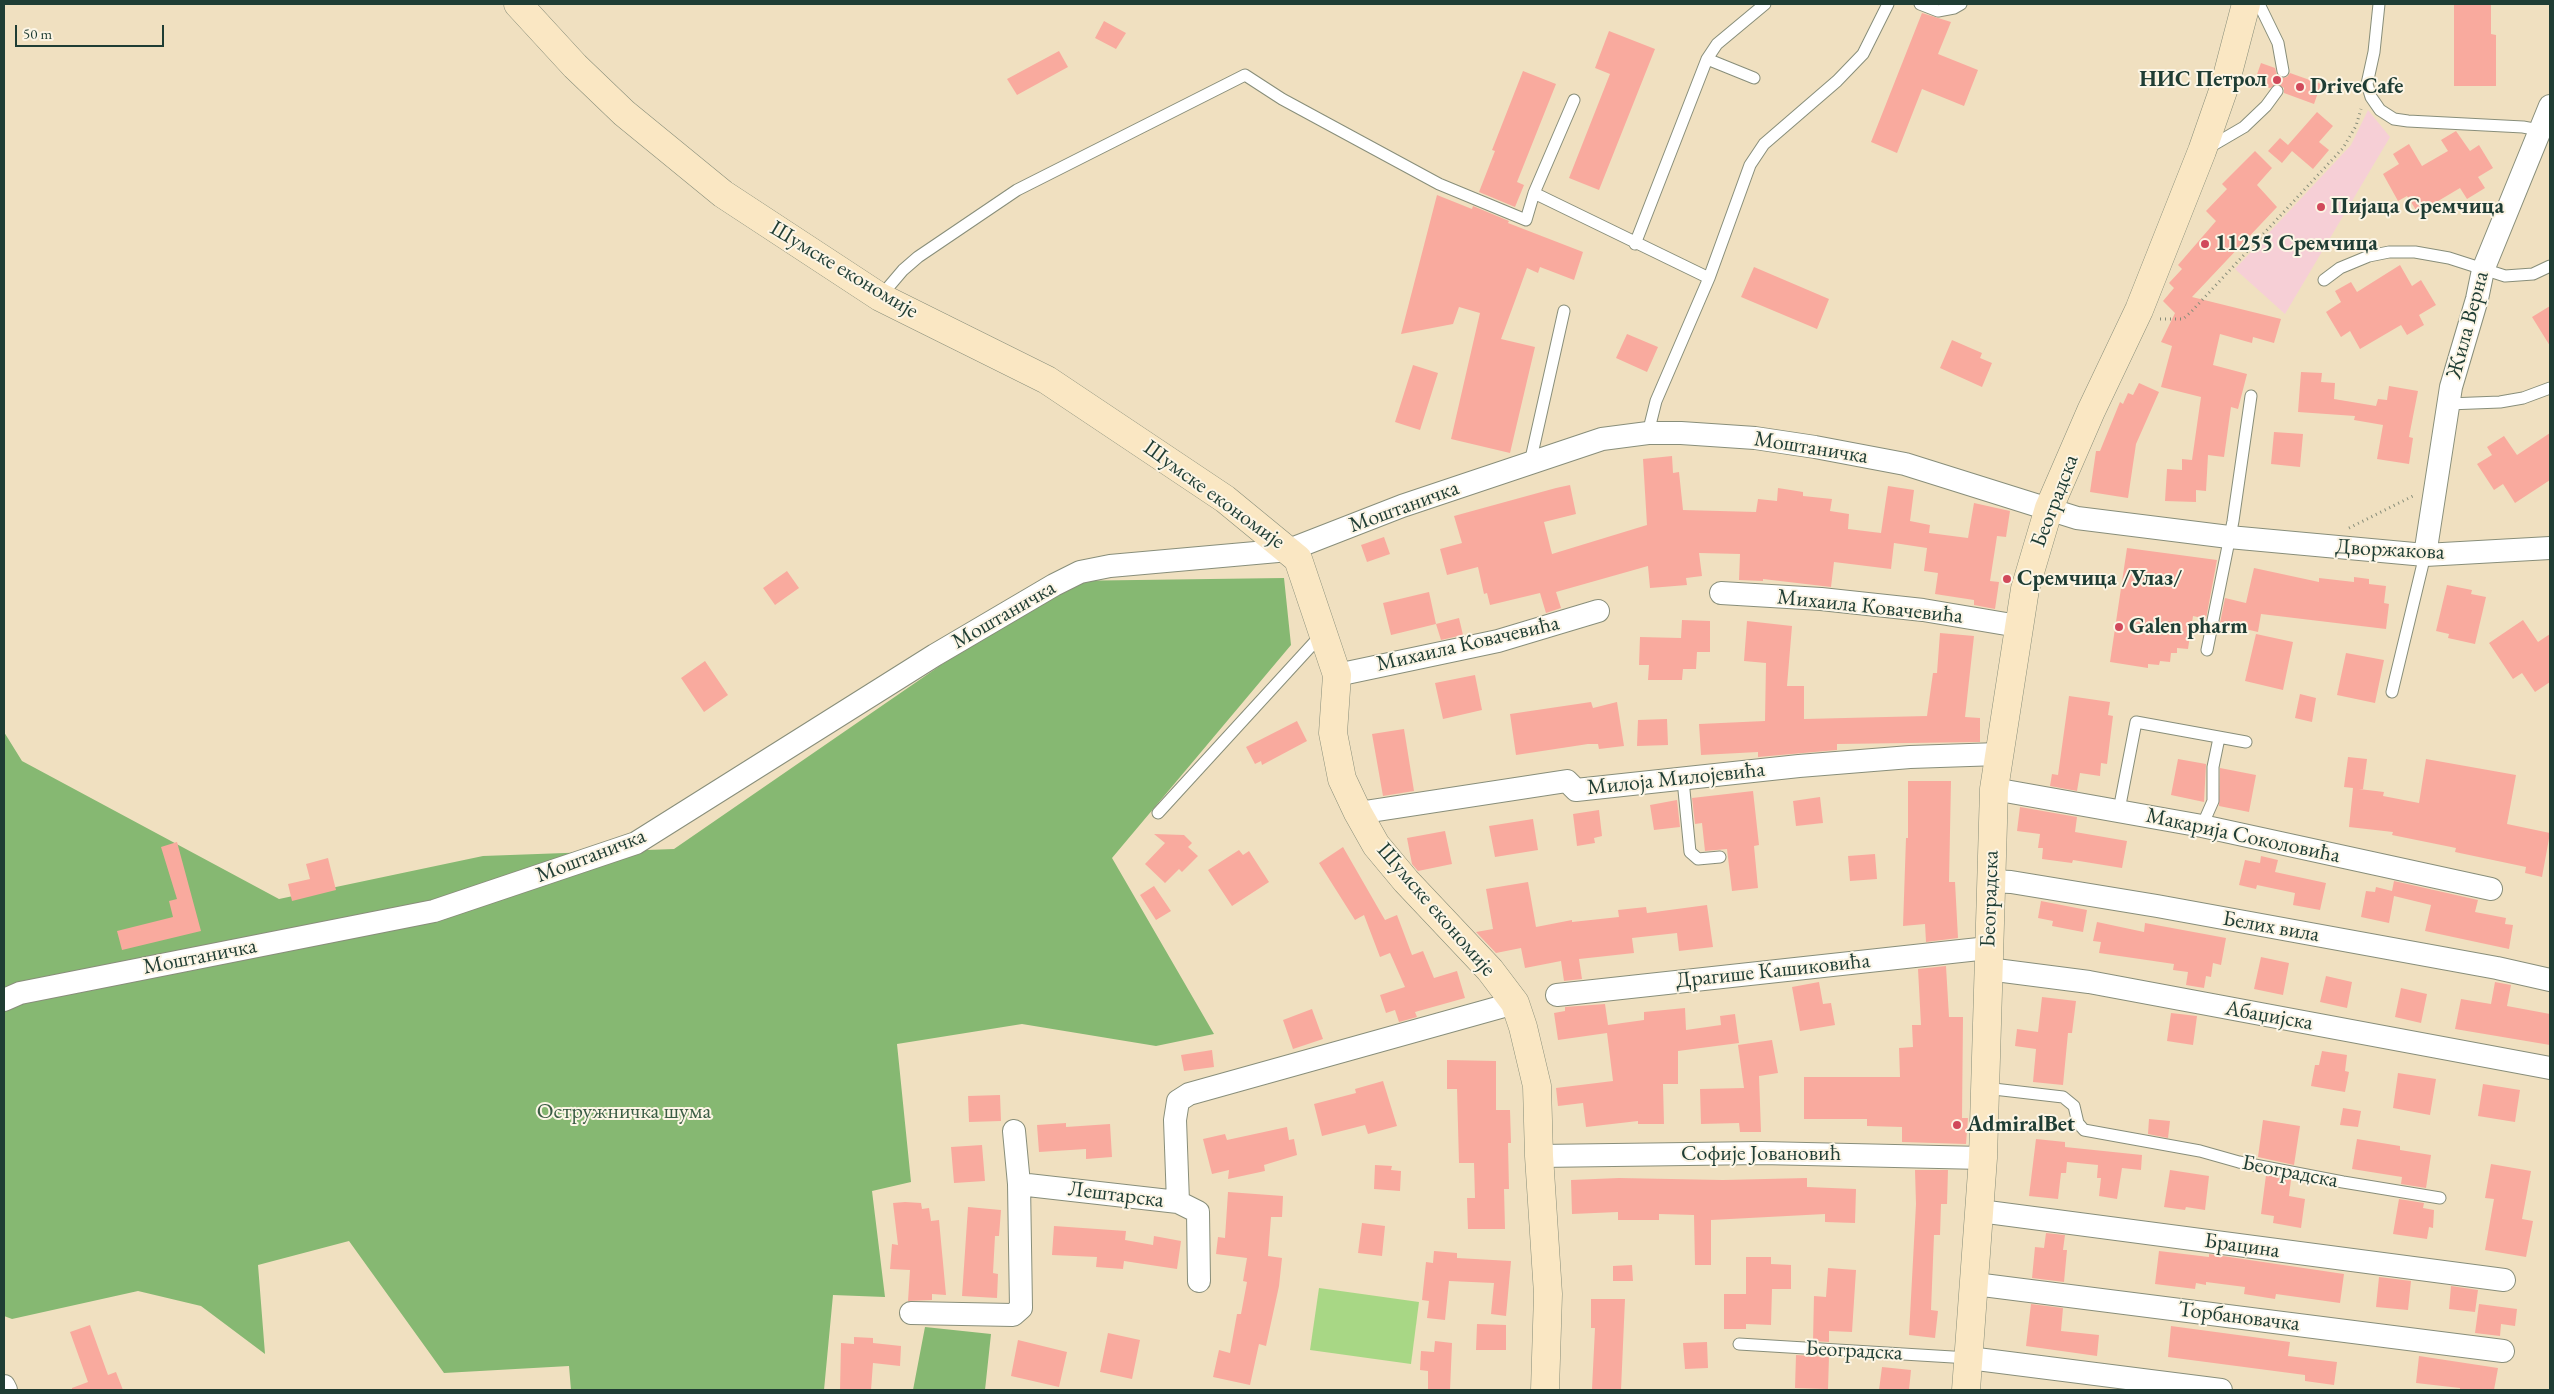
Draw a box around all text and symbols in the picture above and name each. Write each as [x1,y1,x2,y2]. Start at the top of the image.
scale bar [18,15,166,47]
text: 50 m [23,24,52,43]
place label: НИС Петрол [2139,67,2267,93]
marker: НИС Петрол [2271,74,2283,86]
place label: DriveCafe [2310,74,2403,100]
marker: DriveCafe [2294,81,2306,93]
place label: Пијаца Сремчица [2331,194,2504,220]
marker: Пијаца Сремчица [2315,201,2327,213]
street label: Шумске економије [765,215,923,325]
place label: 11255 Сремчица [2215,231,2378,257]
marker: 11255 Сремчица [2199,238,2211,250]
street label: Жила Верна [2441,268,2495,382]
street label: Моштаничка [1752,426,1870,470]
street label: Шумске економије [1138,435,1290,555]
street label: Београдска [2025,451,2085,551]
street label: Моштаничка [1345,475,1463,539]
street label: Дворжакова [2335,534,2445,566]
place label: Сремчица /Улаз/ [2017,566,2182,592]
marker: Сремчица /Улаз/ [2001,573,2013,585]
street label: Моштаничка [948,575,1060,655]
street label: Михаила Ковачевића [1776,584,1964,630]
street label: Михаила Ковачевића [1374,610,1562,678]
place label: Galen pharm [2129,614,2248,640]
marker: Galen pharm [2113,621,2125,633]
street label: Милоја Милојевића [1586,757,1766,801]
street label: Макарија Соколовића [2143,803,2343,869]
street label: Моштаничка [532,823,650,889]
street label: Шумске економије [1371,838,1501,982]
street label: Београдска [1975,850,2005,948]
street label: Белих вила [2221,906,2321,948]
street label: Моштаничка [141,933,259,981]
street label: Драгише Кашиковића [1675,948,1871,994]
street label: Абаџијска [2223,995,2315,1037]
park label: Остружничка шума [537,1099,711,1125]
place label: AdmiralBet [1967,1112,2075,1138]
marker: AdmiralBet [1951,1119,1963,1131]
street label: Софије Јовановић [1681,1141,1841,1167]
street label: Београдска [2240,1150,2340,1194]
street label: Лештарска [1067,1176,1165,1214]
street label: Брацина [2203,1228,2281,1264]
street label: Торбановачка [2177,1296,2301,1338]
street label: Београдска [1805,1335,1903,1367]

